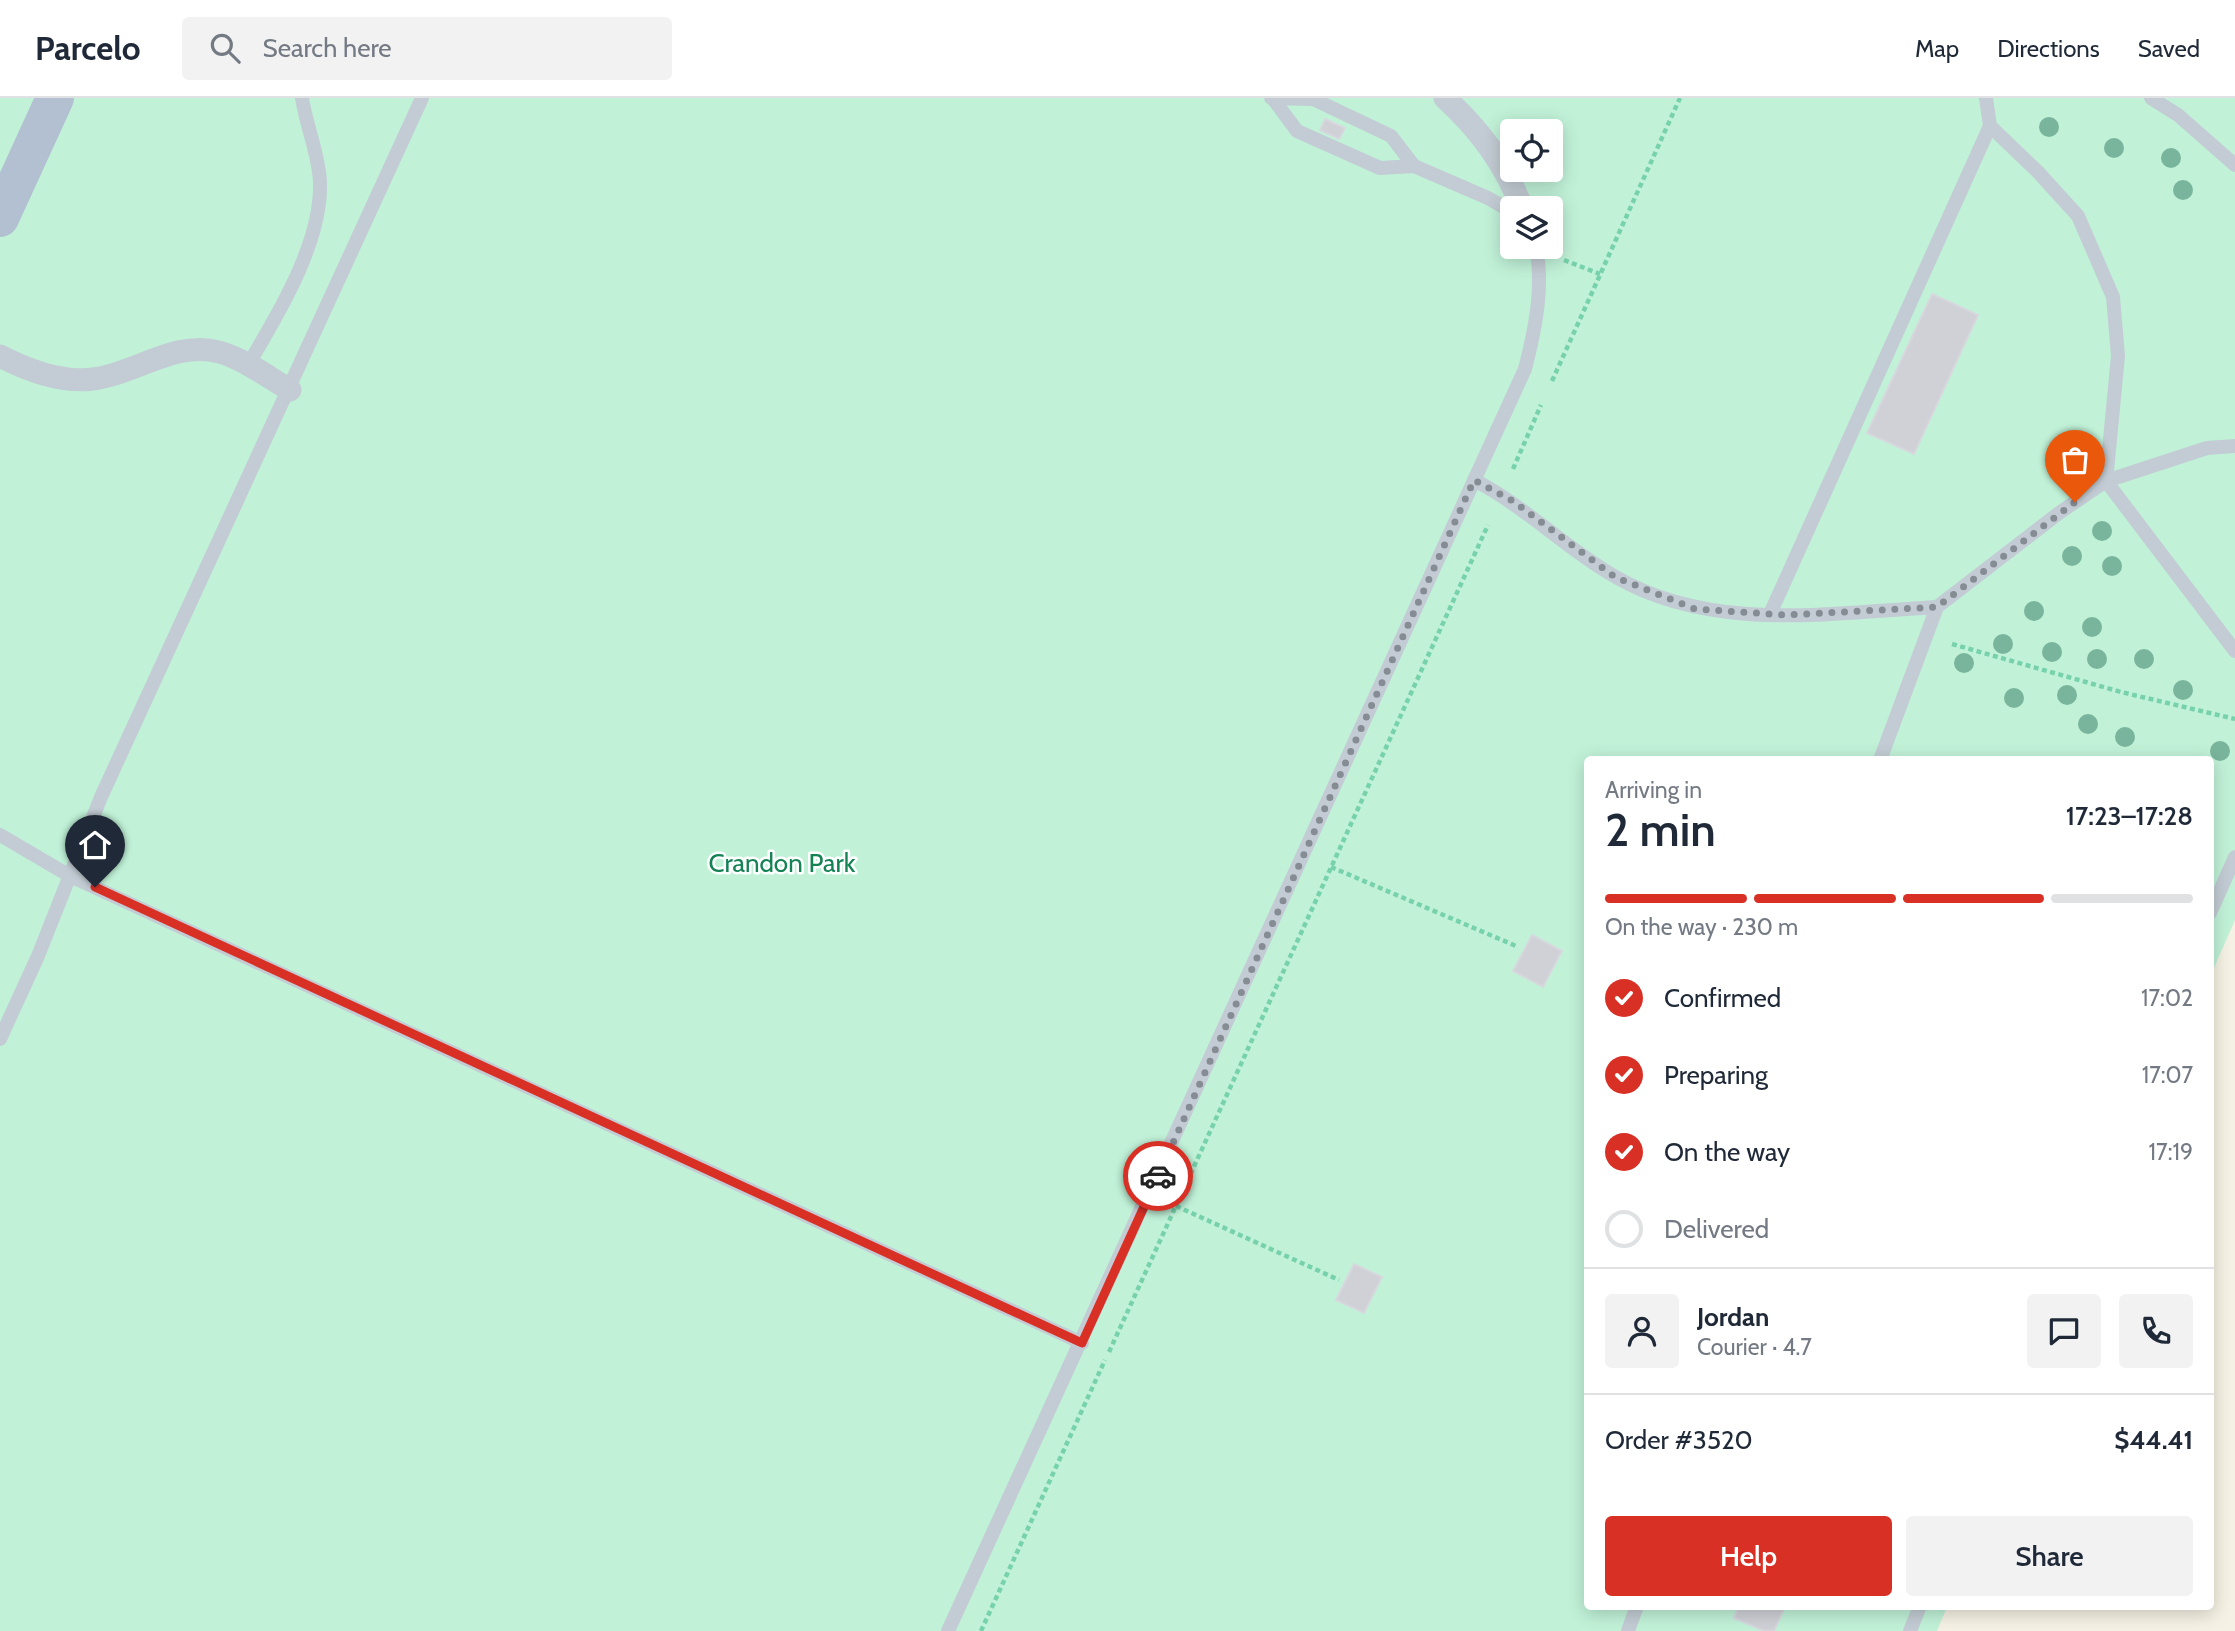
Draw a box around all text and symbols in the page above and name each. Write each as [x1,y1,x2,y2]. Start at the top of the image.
search box [182,17,672,80]
text: Parcelo [35,28,140,68]
icon: search [206,29,244,67]
text: Search here [262,32,392,64]
text: Map [1915,34,1959,63]
text: Directions [1997,34,2100,63]
text: Saved [2138,34,2200,63]
map controls [1500,119,1563,259]
button: locate [1500,119,1563,182]
button: layers [1500,196,1563,259]
pin [2045,430,2105,502]
icon: bag [2056,441,2094,479]
text: Arriving in [1605,776,1702,804]
text: 17:23–17:28 [2066,800,2193,832]
text: 2 min [1605,802,1716,858]
pin [65,815,125,887]
icon: home [76,826,114,864]
park label: Crandon Park [709,847,856,879]
text: On the way · 230 m [1605,913,1798,941]
icon: check [1605,979,1643,1017]
text: Confirmed [1664,982,1781,1014]
text: 17:02 [2141,984,2193,1012]
icon: check [1605,1056,1643,1094]
text: Preparing [1664,1059,1768,1091]
text: 17:07 [2142,1061,2193,1089]
icon: check [1605,1133,1643,1171]
text: On the way [1664,1136,1790,1168]
text: 17:19 [2149,1138,2193,1166]
courier [1123,1141,1193,1211]
icon: car [1139,1157,1177,1195]
text: Delivered [1664,1213,1769,1245]
button: person [1605,1294,1679,1368]
button: chat [2027,1294,2101,1368]
button: phone [2119,1294,2193,1368]
text: Jordan [1697,1301,1769,1333]
text: Courier · 4.7 [1697,1333,1812,1361]
text: Order #3520 [1605,1424,1753,1456]
text: $44.41 [2114,1424,2193,1456]
button: Help [1605,1516,1892,1596]
button: Share [1906,1516,2193,1596]

